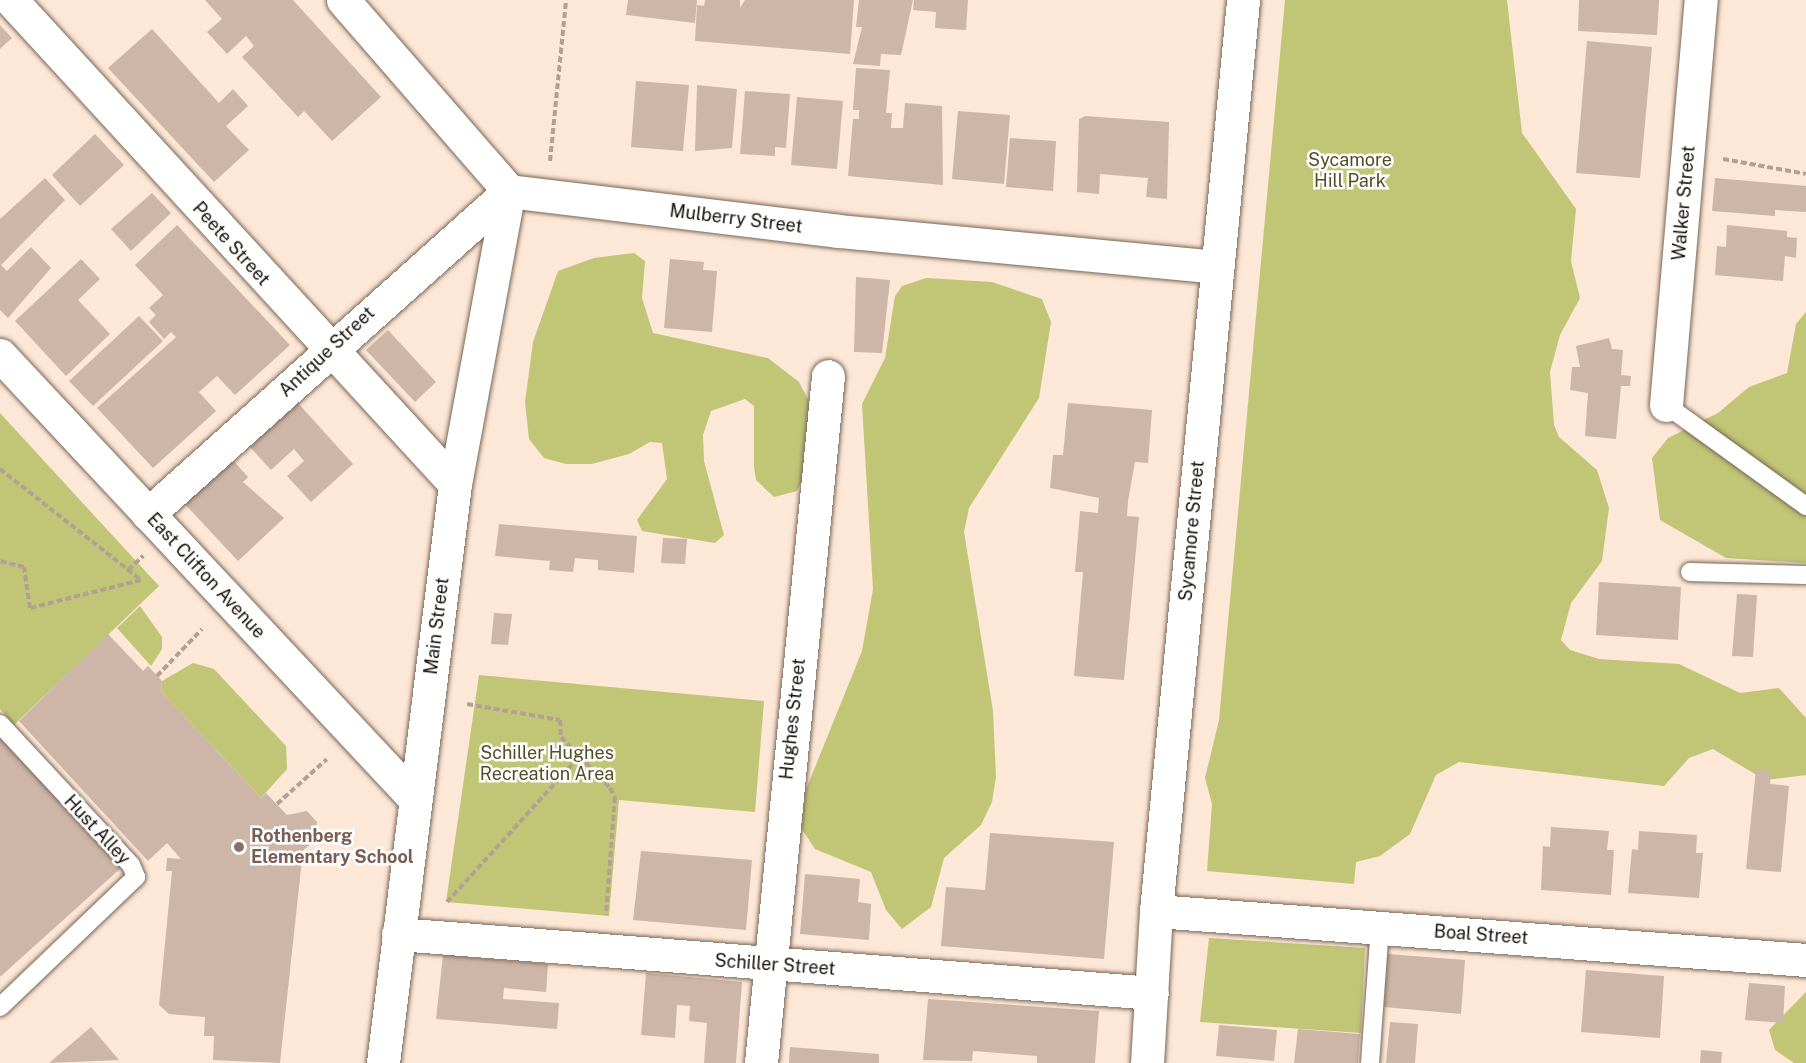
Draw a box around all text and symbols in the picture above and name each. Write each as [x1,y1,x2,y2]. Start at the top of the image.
street label: Walker Street [1668,144,1700,262]
park label: Sycamore Hill Park [1308,150,1392,192]
street label: Peete Street [188,198,274,290]
street label: Mulberry Street [668,200,804,238]
street label: Antique Street [275,302,379,402]
street label: Sycamore Street [1175,460,1209,602]
street label: East Clifton Avenue [142,509,270,643]
street label: Main Street [420,576,454,676]
street label: Hughes Street [776,657,810,781]
park label: Schiller Hughes Recreation Area [480,743,614,786]
street label: Hust Alley [59,791,135,869]
place label: Rothenberg Elementary School [251,826,414,868]
marker: Rothenberg Elementary School [232,840,246,854]
street label: Boal Street [1433,921,1529,949]
street label: Schiller Street [714,950,836,980]

